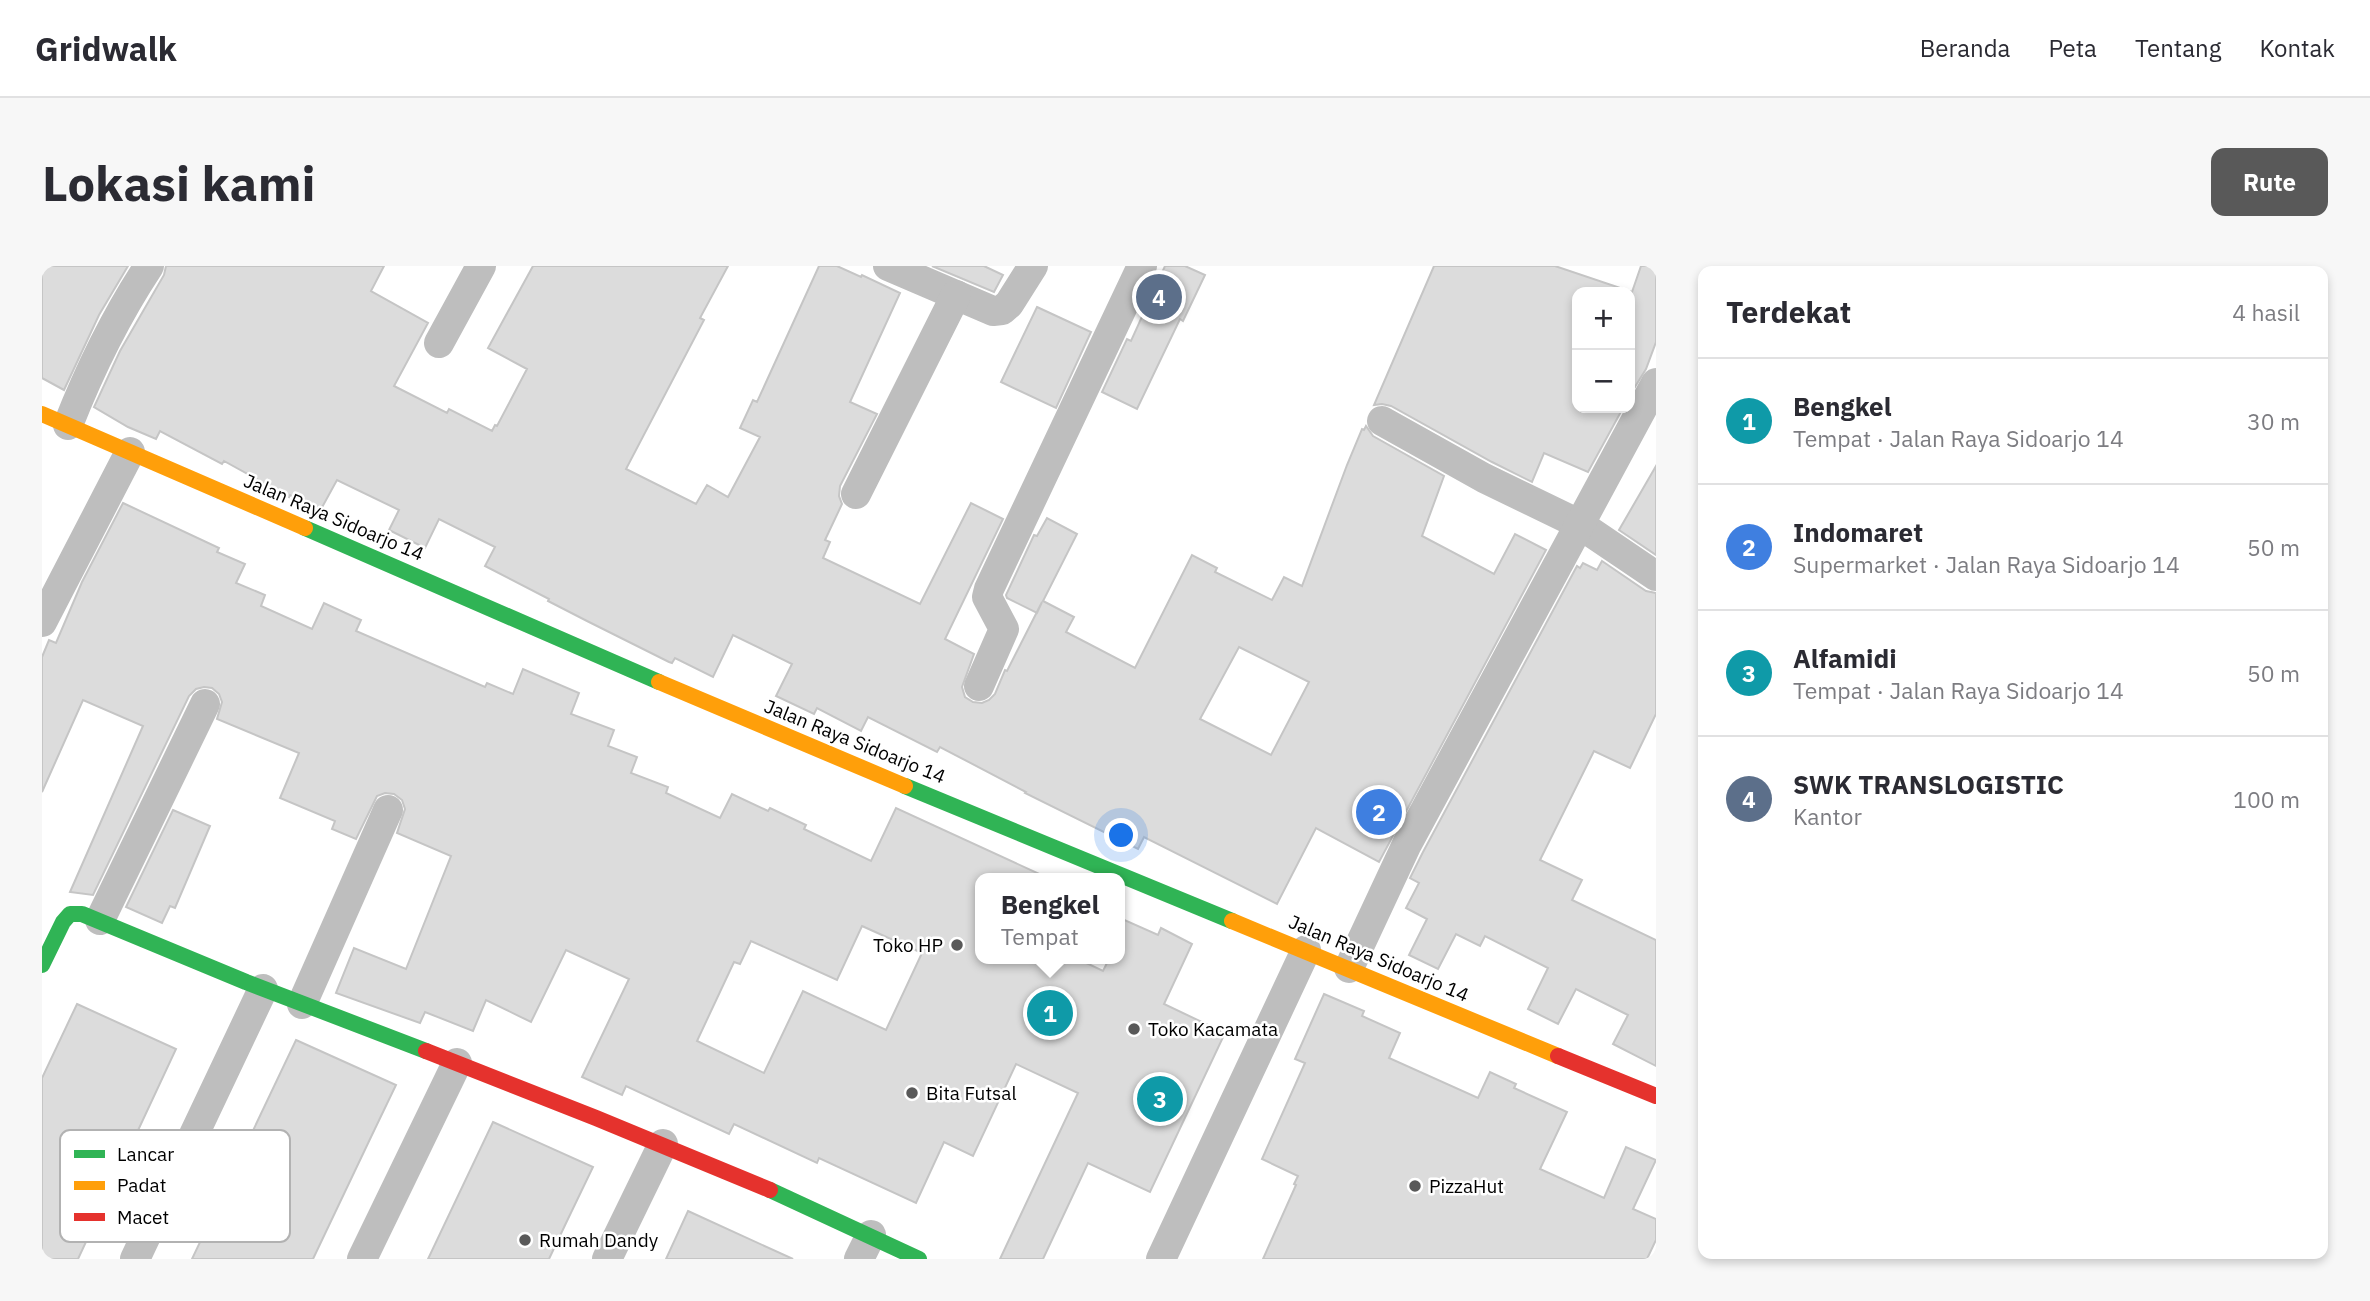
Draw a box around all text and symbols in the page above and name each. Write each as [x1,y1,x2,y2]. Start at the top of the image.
text: Gridwalk [35,27,177,70]
text: Beranda [1920,32,2010,64]
text: Peta [2048,32,2097,64]
text: Tentang [2135,32,2221,64]
text: Kontak [2259,32,2335,64]
button: Rute [2211,148,2328,216]
text: Lokasi kami [42,151,316,214]
pin: 4 [1136,271,1182,323]
map controls [1572,287,1635,413]
button: + [1572,287,1635,350]
text: Terdekat [1726,292,1851,331]
text: 4 hasil [2232,297,2300,327]
button: − [1572,350,1635,413]
text: Bengkel [1793,389,1892,423]
text: 1 [1742,406,1756,436]
text: 30 m [2247,406,2300,436]
text: Tempat · Jalan Raya Sidoarjo 14 [1793,423,2124,453]
street label: Jalan Raya Sidoarjo 14 [240,468,428,566]
text: Indomaret [1793,515,1923,549]
text: 2 [1742,532,1756,562]
text: 50 m [2247,532,2300,562]
text: Supermarket · Jalan Raya Sidoarjo 14 [1793,549,2180,579]
text: Alfamidi [1793,641,1897,675]
text: 3 [1742,658,1756,688]
text: 50 m [2247,658,2300,688]
text: Tempat · Jalan Raya Sidoarjo 14 [1793,675,2124,705]
street label: Jalan Raya Sidoarjo 14 [761,694,949,788]
text: SWK TRANSLOGISTIC [1793,767,2064,801]
text: 4 [1742,784,1756,814]
text: 100 m [2233,784,2300,814]
pin: 2 [1356,786,1402,838]
text: Kantor [1793,801,1862,831]
your location [1104,818,1138,852]
popup [975,873,1125,964]
text: Bengkel [1001,887,1099,921]
street label: Jalan Raya Sidoarjo 14 [1285,909,1473,1007]
text: Tempat [1001,921,1079,951]
place label: Toko HP [873,933,943,957]
marker: Toko HP [949,937,965,953]
pin: 1 [1027,987,1073,1039]
place label: Toko Kacamata [1148,1017,1278,1041]
marker: Toko Kacamata [1126,1021,1142,1037]
pin: 3 [1137,1073,1183,1125]
place label: Bita Futsal [926,1081,1017,1105]
marker: Bita Futsal [904,1085,920,1101]
legend [60,1130,290,1242]
text: Lancar [117,1142,174,1166]
text: Padat [117,1173,166,1197]
place label: PizzaHut [1429,1174,1504,1198]
marker: PizzaHut [1407,1178,1423,1194]
text: Macet [117,1205,169,1229]
place label: Rumah Dandy [539,1228,659,1252]
marker: Rumah Dandy [517,1232,533,1248]

